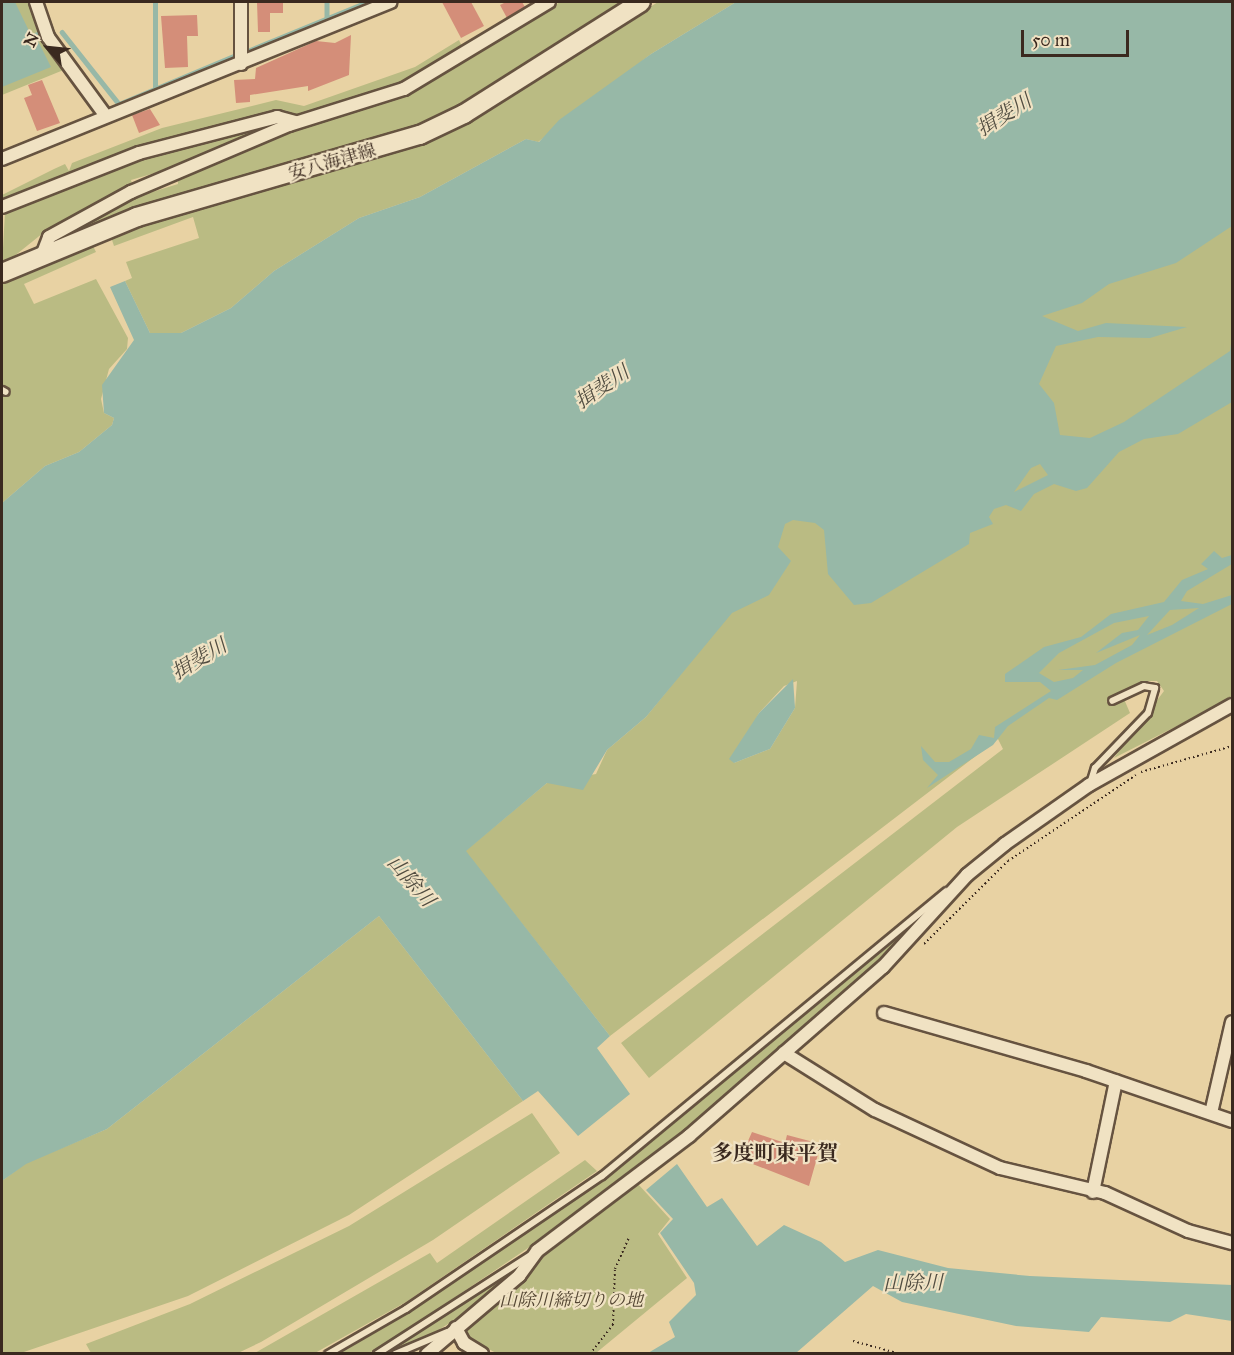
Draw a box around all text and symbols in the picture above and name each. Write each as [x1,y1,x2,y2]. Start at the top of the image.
north arrow [18,18,78,78]
scale bar [1024,18,1132,56]
text: N [20,29,43,50]
text: 50 m [1032,29,1070,51]
water label: 揖斐川 [972,89,1036,141]
street label: 安八海津線 [286,139,378,185]
water label: 揖斐川 [570,360,634,414]
water label: 揖斐川 [167,633,231,685]
water label: 山除川 [382,850,440,912]
district label: 多度町東平賀 [712,1140,838,1166]
water label: 山除川 [883,1270,943,1296]
park label: 山除川締切りの地 [499,1289,643,1311]

